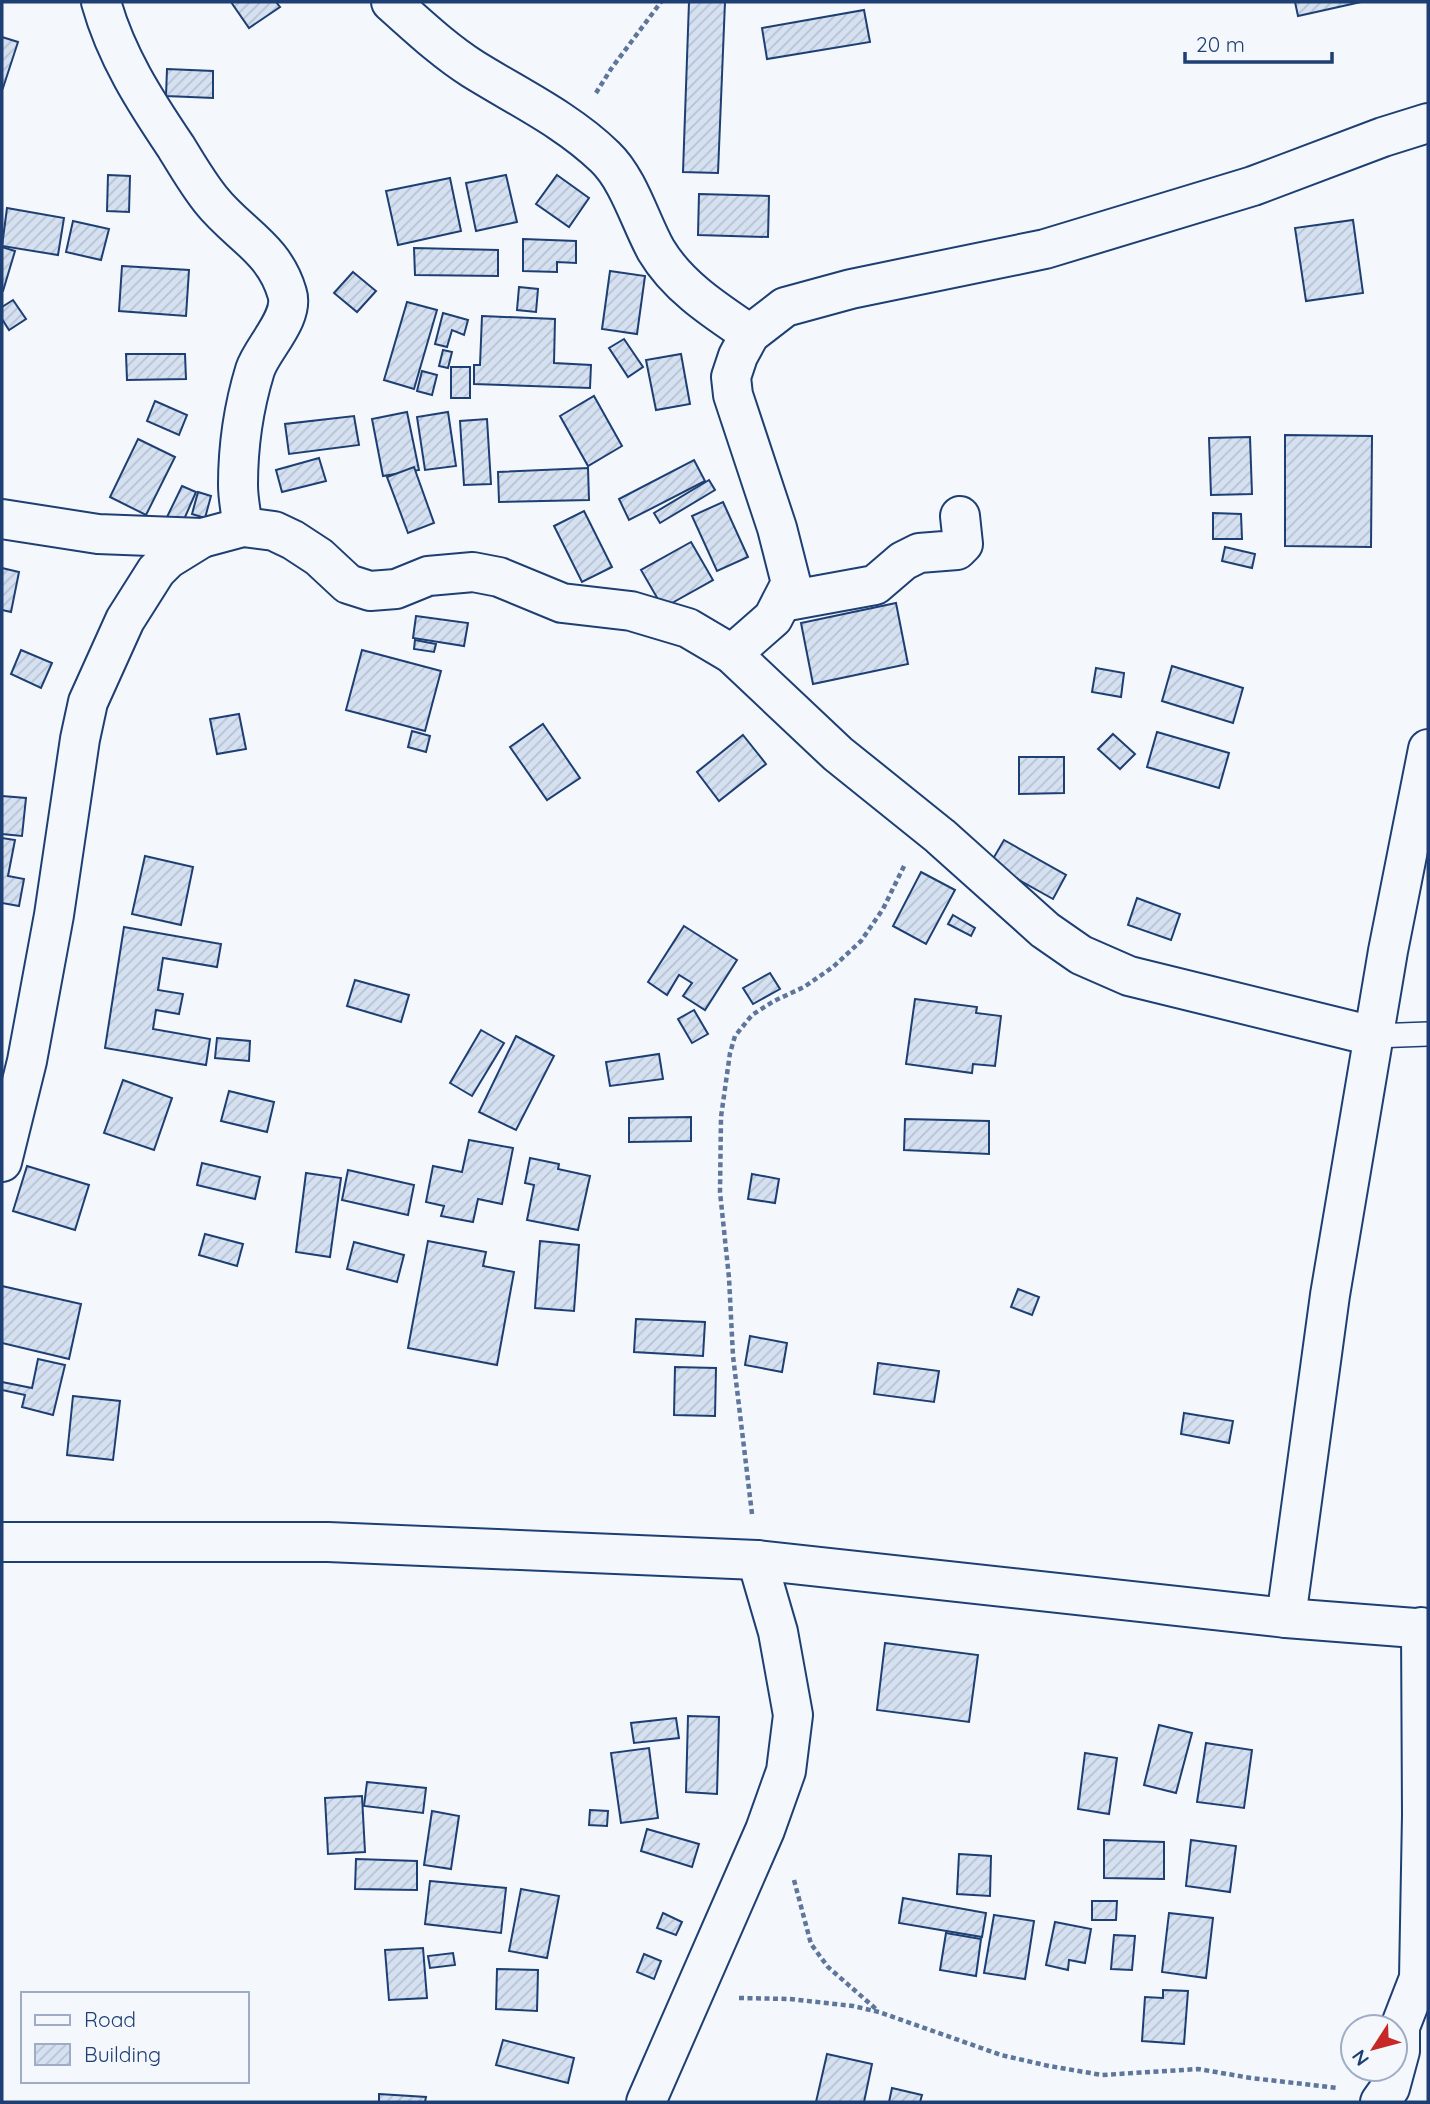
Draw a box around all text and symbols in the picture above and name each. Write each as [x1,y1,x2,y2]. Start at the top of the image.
scale bar [1185,21,1332,65]
text: 20 m [1196,31,1245,57]
legend [21,1992,248,2083]
text: Road [84,2006,136,2032]
north arrow [1339,2013,1409,2083]
text: Building [84,2041,161,2067]
text: N [1346,2045,1374,2071]

